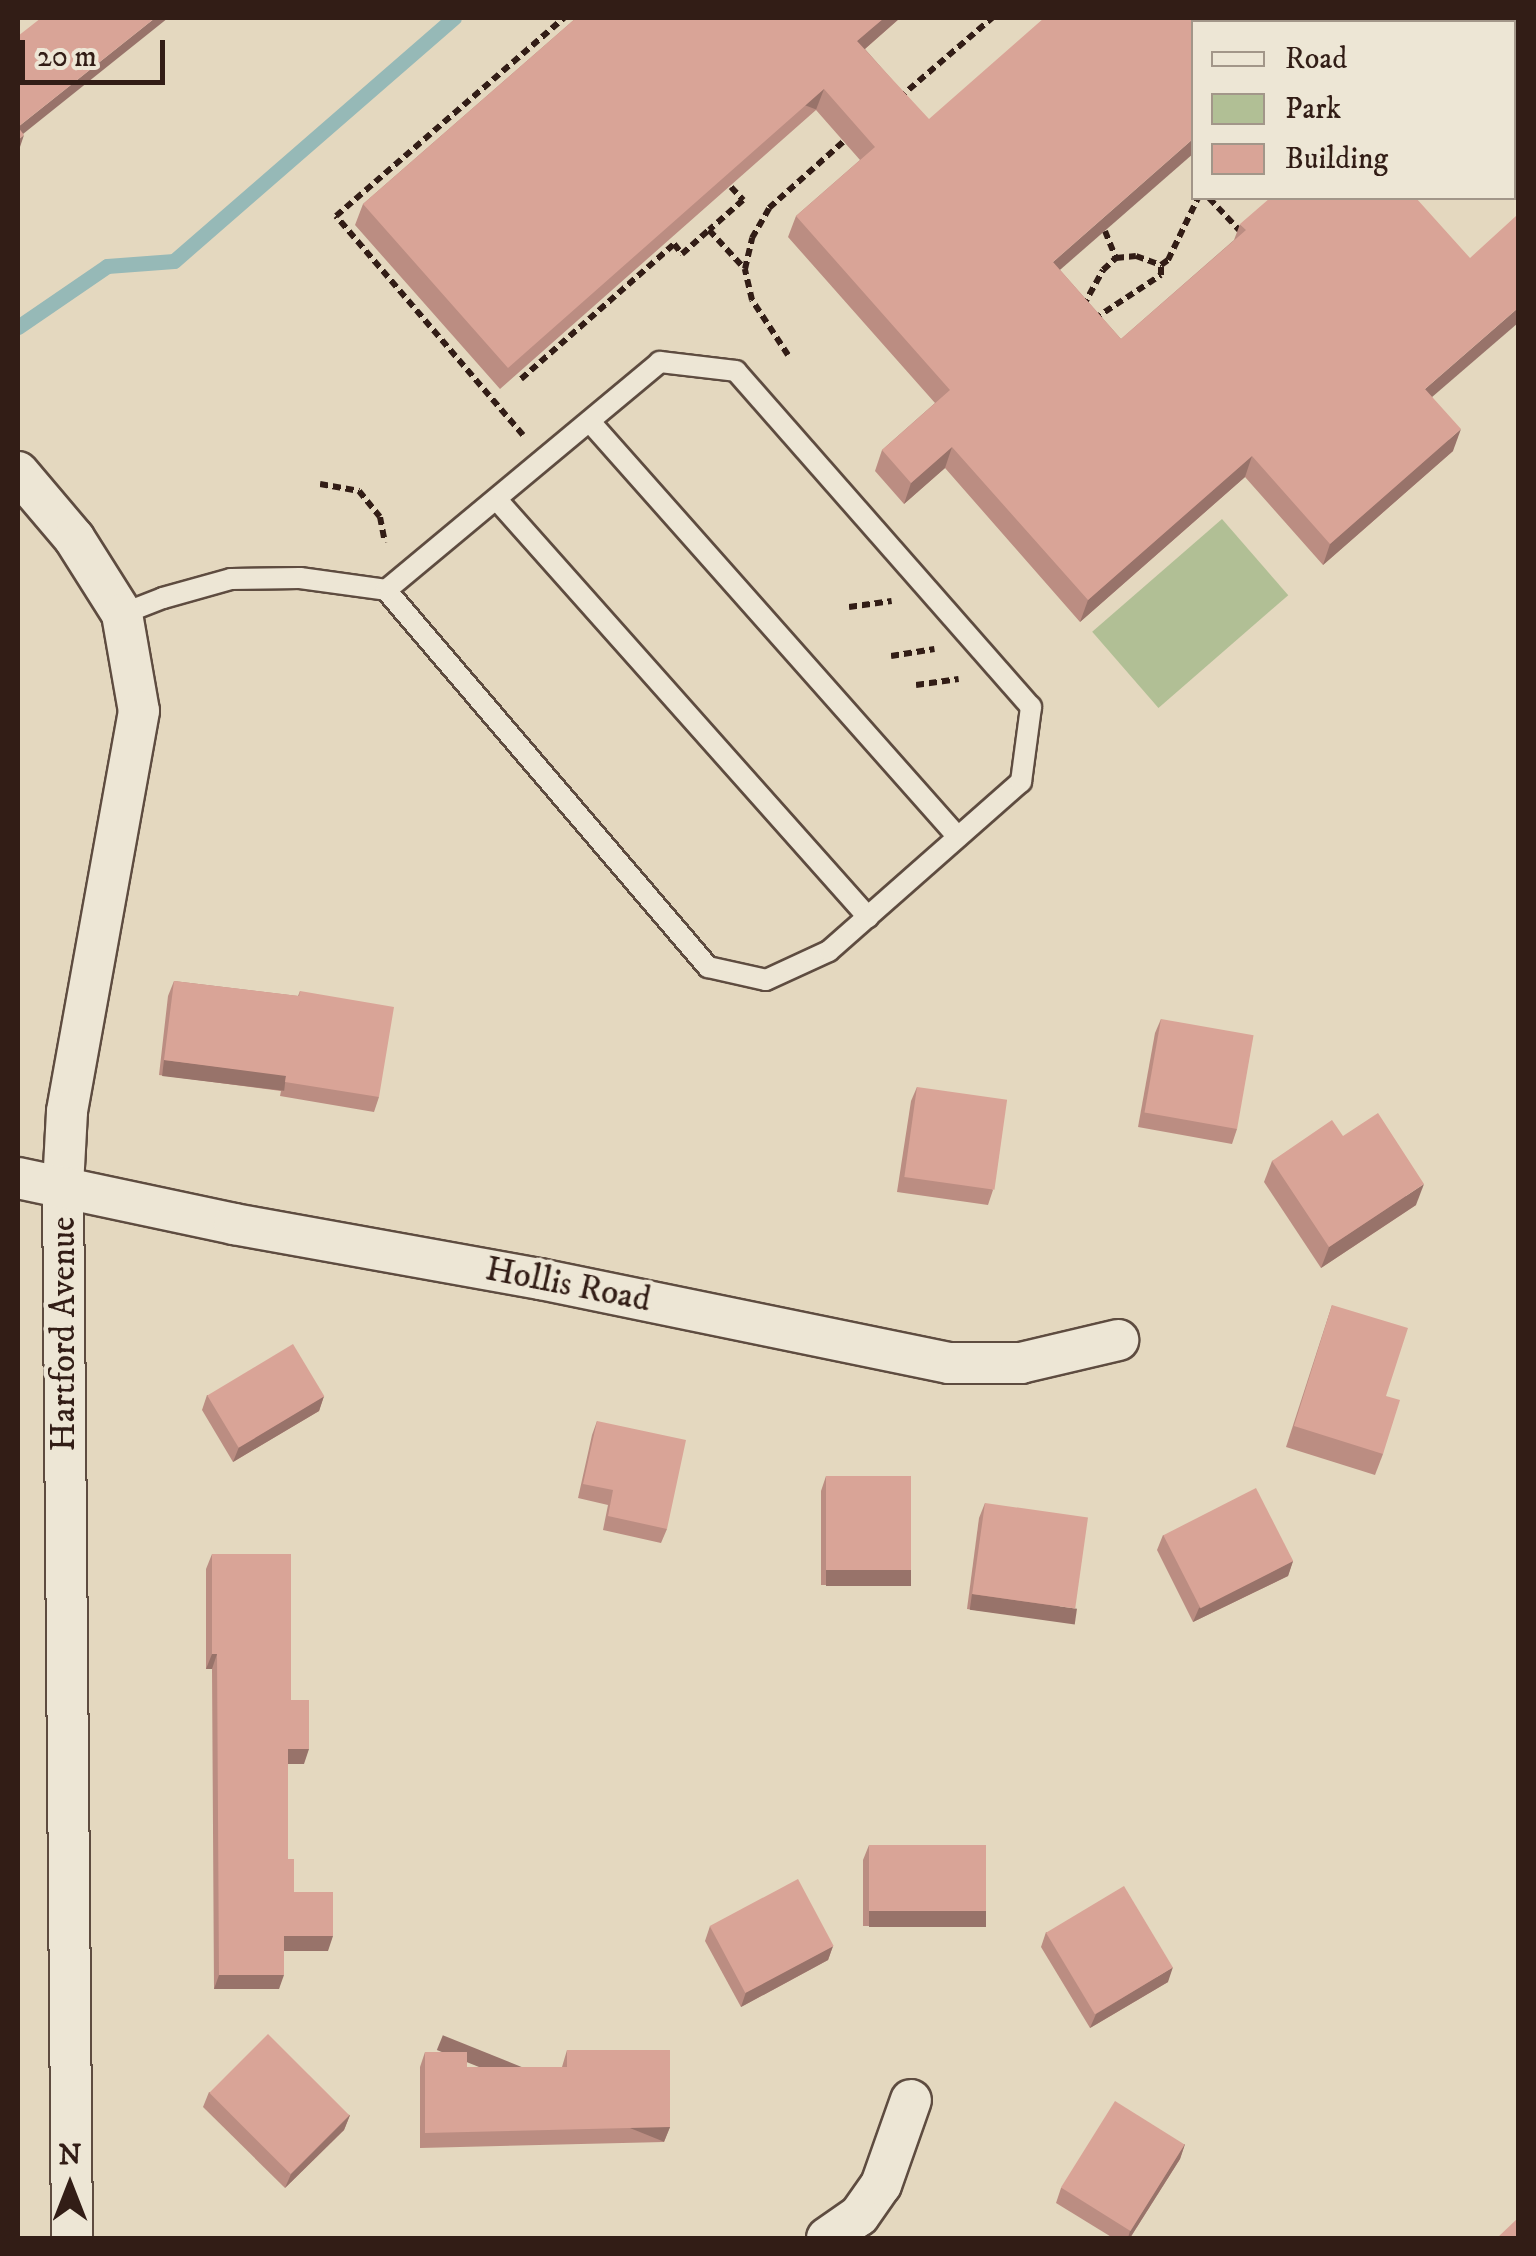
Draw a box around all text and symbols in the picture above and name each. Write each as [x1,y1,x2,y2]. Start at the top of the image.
scale bar [25,20,170,82]
legend [1191,20,1516,200]
text: 20 m [37,39,97,76]
text: Road [1285,41,1347,78]
text: Park [1285,91,1341,128]
text: Building [1285,141,1388,178]
street label: Hartford Avenue [43,1216,85,1452]
street label: Hollis Road [482,1248,654,1322]
north arrow [20,2136,120,2236]
text: N [59,2138,81,2173]

